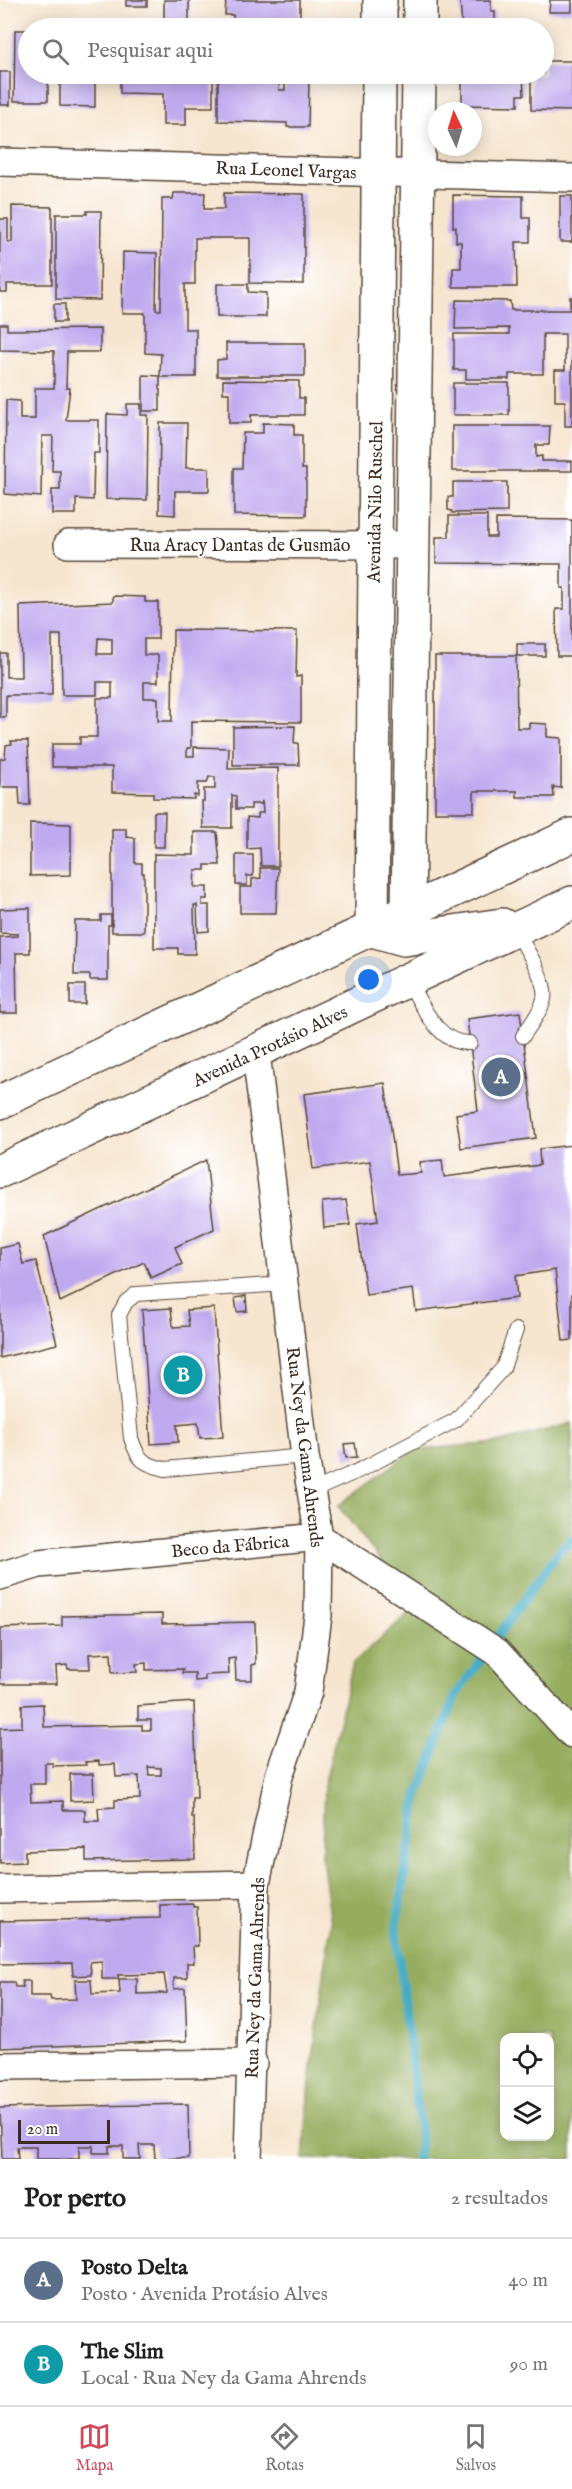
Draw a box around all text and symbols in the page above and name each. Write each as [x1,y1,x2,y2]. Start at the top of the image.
search box [18,18,554,84]
icon: search [39,35,72,68]
text: Pesquisar aqui [87,37,213,65]
north arrow [428,102,482,156]
street label: Rua Leonel Vargas [215,158,357,185]
street label: Avenida Nilo Ruschel [364,421,389,584]
street label: Rua Aracy Dantas de Gusmão [130,535,351,558]
your location [354,965,383,994]
street label: Avenida Protásio Alves [189,1001,352,1094]
pin: A [482,1054,520,1100]
street label: Rua Ney da Gama Ahrends [280,1346,327,1549]
pin: B [164,1352,202,1398]
street label: Beco da Fábrica [170,1531,290,1564]
street label: Rua Ney da Gama Ahrends [241,1877,272,2079]
map controls [500,2033,554,2141]
button: locate [500,2033,554,2087]
button: layers [500,2087,554,2141]
scale bar [18,2117,110,2144]
text: 20 m [27,2120,58,2140]
text: Por perto [24,2182,126,2215]
text: 2 resultados [451,2186,548,2211]
text: Posto Delta [81,2254,188,2282]
text: A [37,2268,50,2293]
text: 40 m [509,2268,548,2293]
text: Posto · Avenida Protásio Alves [81,2282,328,2307]
text: The Slim [81,2338,164,2366]
text: B [37,2352,50,2377]
text: 90 m [510,2352,548,2377]
text: Local · Rua Ney da Gama Ahrends [81,2366,366,2391]
tab: Mapa [76,2420,113,2476]
tab: Rotas [265,2420,304,2476]
tab: Salvos [456,2420,496,2476]

